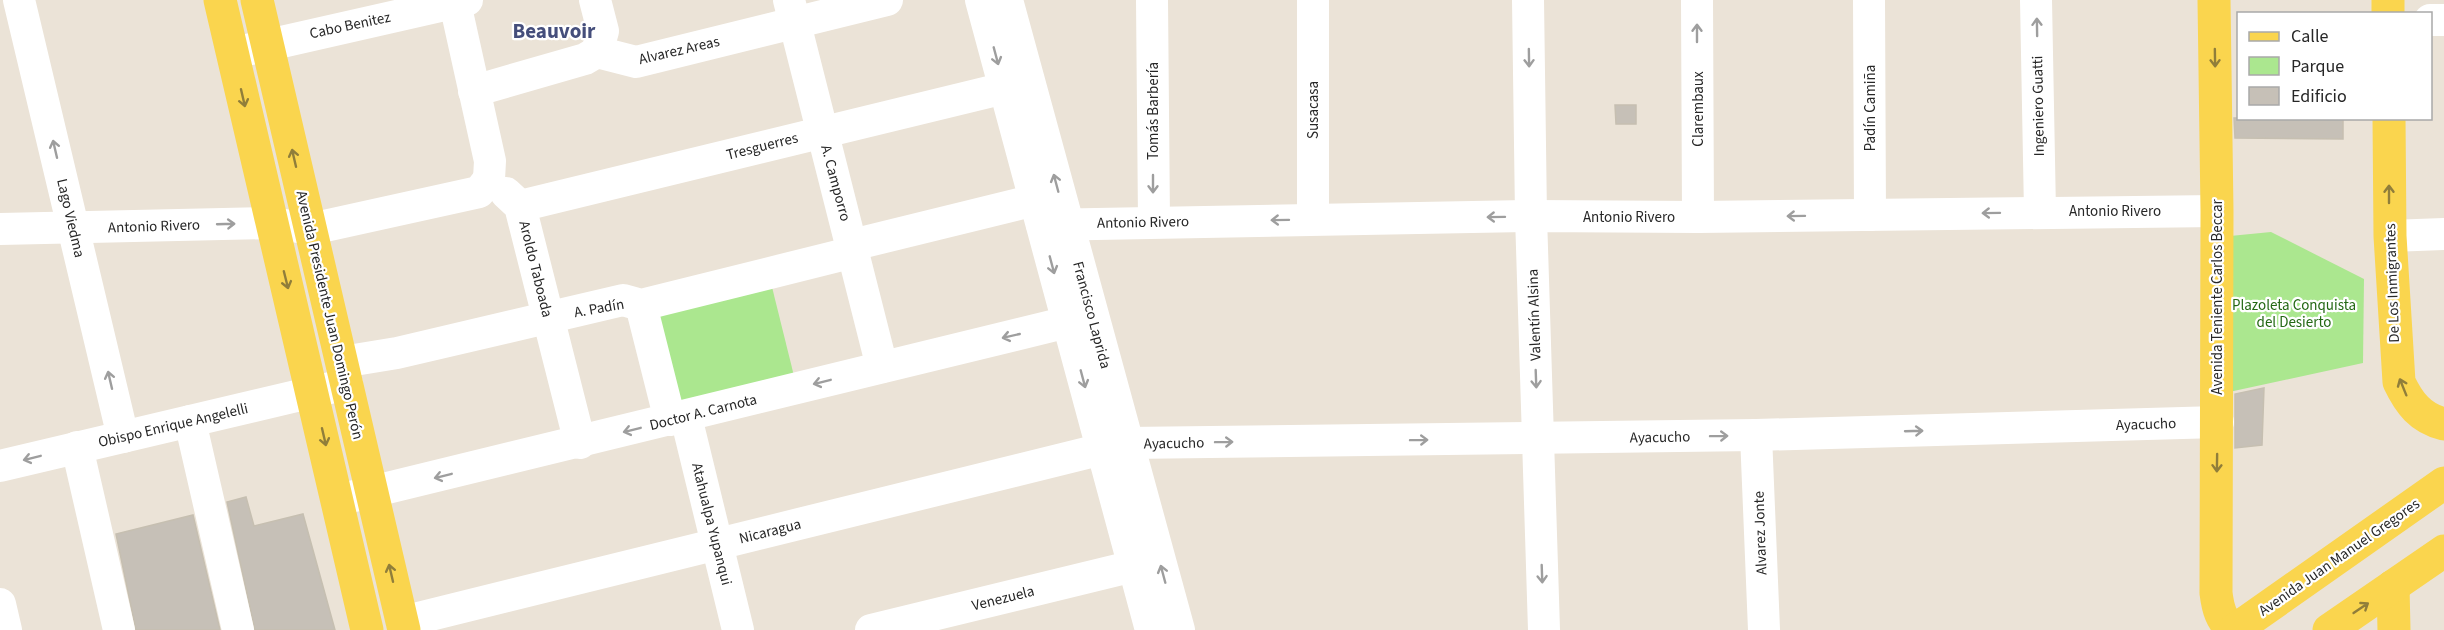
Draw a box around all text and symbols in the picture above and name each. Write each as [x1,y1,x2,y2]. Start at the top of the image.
street label: Cabo Benitez [308,7,393,44]
legend [2237,12,2432,120]
district label: Beauvoir [513,16,596,46]
one-way arrow [2031,18,2043,38]
one-way arrow [1692,23,1703,43]
text: Calle [2291,24,2329,49]
street label: Alvarez Areas [637,31,722,70]
one-way arrow [991,47,1002,66]
one-way arrow [1523,48,1535,68]
one-way arrow [2209,48,2220,68]
text: Parque [2291,54,2344,79]
street label: Ingeniero Guatti [2027,55,2050,157]
street label: Tomás Barbería [1143,62,1164,160]
street label: Padín Camiña [1860,65,1881,151]
street label: Clarembaux [1688,71,1709,147]
street label: Susacasa [1303,81,1324,139]
text: Edificio [2291,84,2347,109]
one-way arrow [238,88,250,107]
street label: Tresguerres [724,127,800,166]
one-way arrow [48,140,60,159]
street label: A. Camporro [815,143,856,224]
one-way arrow [288,149,299,168]
one-way arrow [1050,174,1061,193]
one-way arrow [1147,174,1159,194]
street label: Lago Viedma [51,177,90,260]
one-way arrow [2383,184,2395,204]
street label: Avenida Presidente Juan Domingo Perón [291,189,368,442]
street label: Avenida Teniente Carlos Beccar [2207,199,2228,395]
street label: Antonio Rivero [2069,201,2161,222]
street label: Antonio Rivero [1583,207,1675,228]
one-way arrow [1981,207,2001,219]
one-way arrow [1786,210,1806,222]
street label: Antonio Rivero [1097,211,1189,234]
one-way arrow [1486,211,1506,223]
street label: Antonio Rivero [108,214,200,239]
one-way arrow [1270,214,1290,226]
one-way arrow [216,219,236,230]
street label: Aroldo Taboada [513,219,558,320]
street label: De Los Inmigrantes [2380,223,2405,343]
one-way arrow [1047,255,1059,274]
street label: Francisco Laprida [1067,259,1116,371]
street label: Valentín Alsina [1522,269,1547,361]
one-way arrow [281,270,293,289]
street label: A. Padín [572,294,626,323]
park label: Plazoleta Conquista del Desierto [2232,295,2356,333]
one-way arrow [1002,330,1021,342]
one-way arrow [1078,369,1090,388]
one-way arrow [1530,369,1542,389]
one-way arrow [103,371,115,390]
one-way arrow [812,377,831,389]
one-way arrow [2397,379,2408,397]
street label: Doctor A. Carnota [647,389,759,436]
street label: Obispo Enrique Angelelli [96,398,250,453]
street label: Ayacucho [2115,413,2177,436]
one-way arrow [623,424,642,436]
one-way arrow [1903,425,1923,436]
street label: Ayacucho [1630,426,1690,449]
one-way arrow [319,427,331,446]
one-way arrow [1708,430,1728,442]
street label: Ayacucho [1144,432,1204,455]
one-way arrow [1408,434,1428,445]
one-way arrow [1213,436,1233,448]
one-way arrow [23,453,42,465]
one-way arrow [2212,453,2223,473]
street label: Atahualpa Yupanqui [686,461,737,588]
one-way arrow [434,471,453,483]
street label: Alvarez Jonte [1749,491,1772,575]
street label: Avenida Juan Manuel Gregores [2255,494,2424,621]
street label: Nicaragua [737,514,803,549]
one-way arrow [384,564,396,583]
one-way arrow [1157,564,1168,583]
one-way arrow [1536,564,1548,584]
street label: Venezuela [970,581,1037,616]
one-way arrow [2353,602,2369,614]

